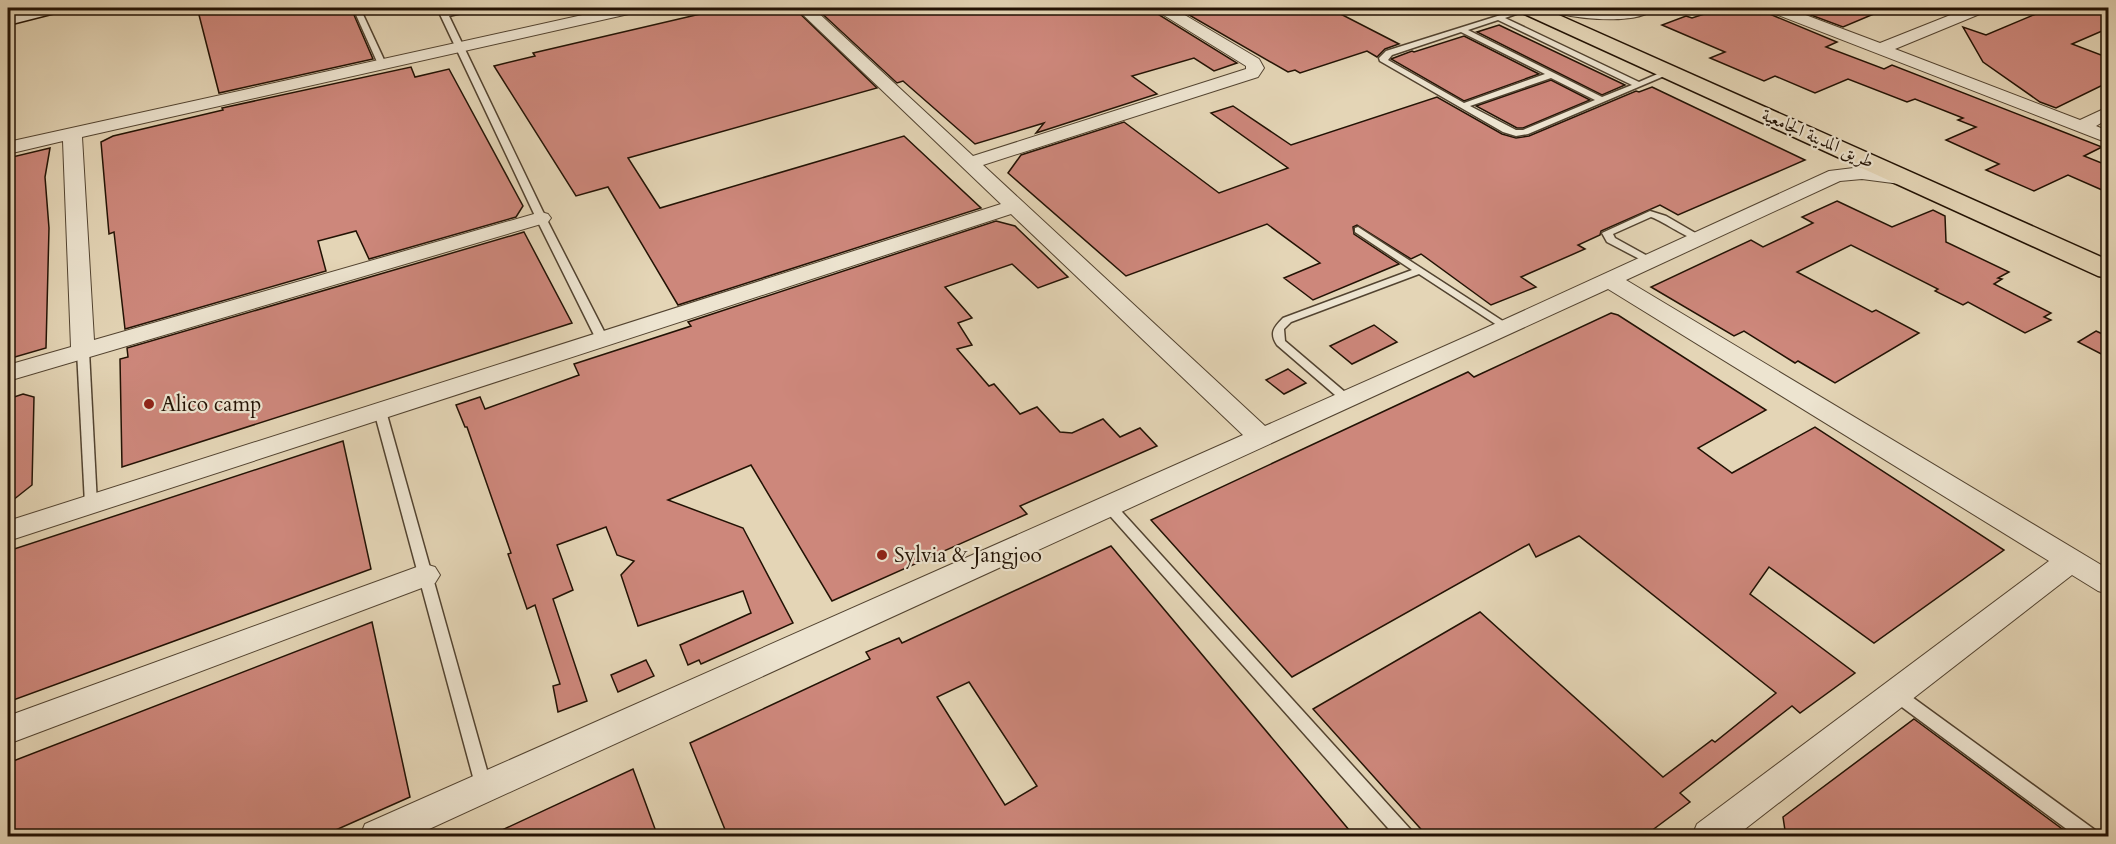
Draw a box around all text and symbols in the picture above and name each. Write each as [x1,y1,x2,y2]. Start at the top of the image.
street label: طريق المدينة الجامعية [1758,102,1878,174]
place label: Alico camp [161,390,261,419]
marker: Alico camp [142,397,156,411]
place label: Sylvia & Jangjoo [894,541,1042,570]
marker: Sylvia & Jangjoo [875,548,889,562]

